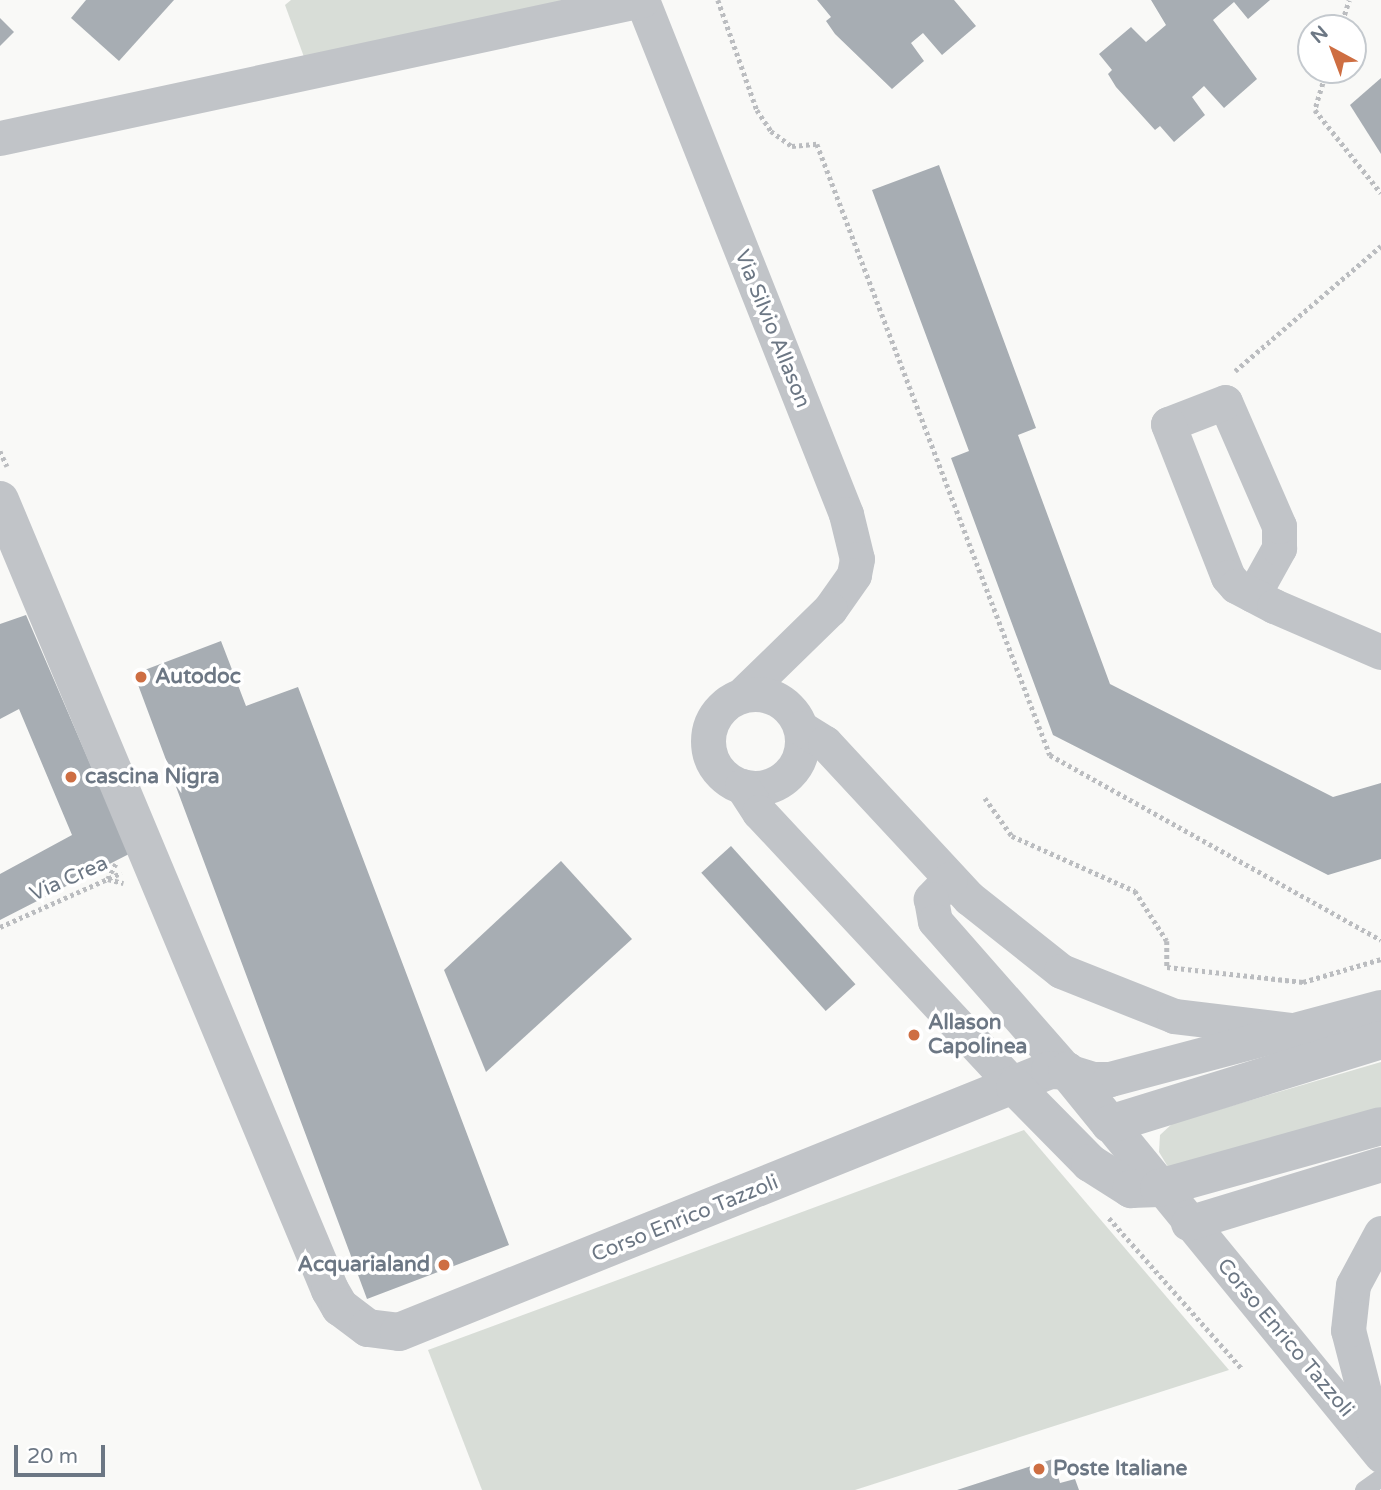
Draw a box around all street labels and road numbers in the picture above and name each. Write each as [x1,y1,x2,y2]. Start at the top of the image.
street label: Via Silvio Allason [729,246,815,412]
street label: Via Crea [26,851,112,907]
street label: Corso Enrico Tazzoli [588,1170,782,1268]
street label: Corso Enrico Tazzoli [1211,1254,1359,1422]

